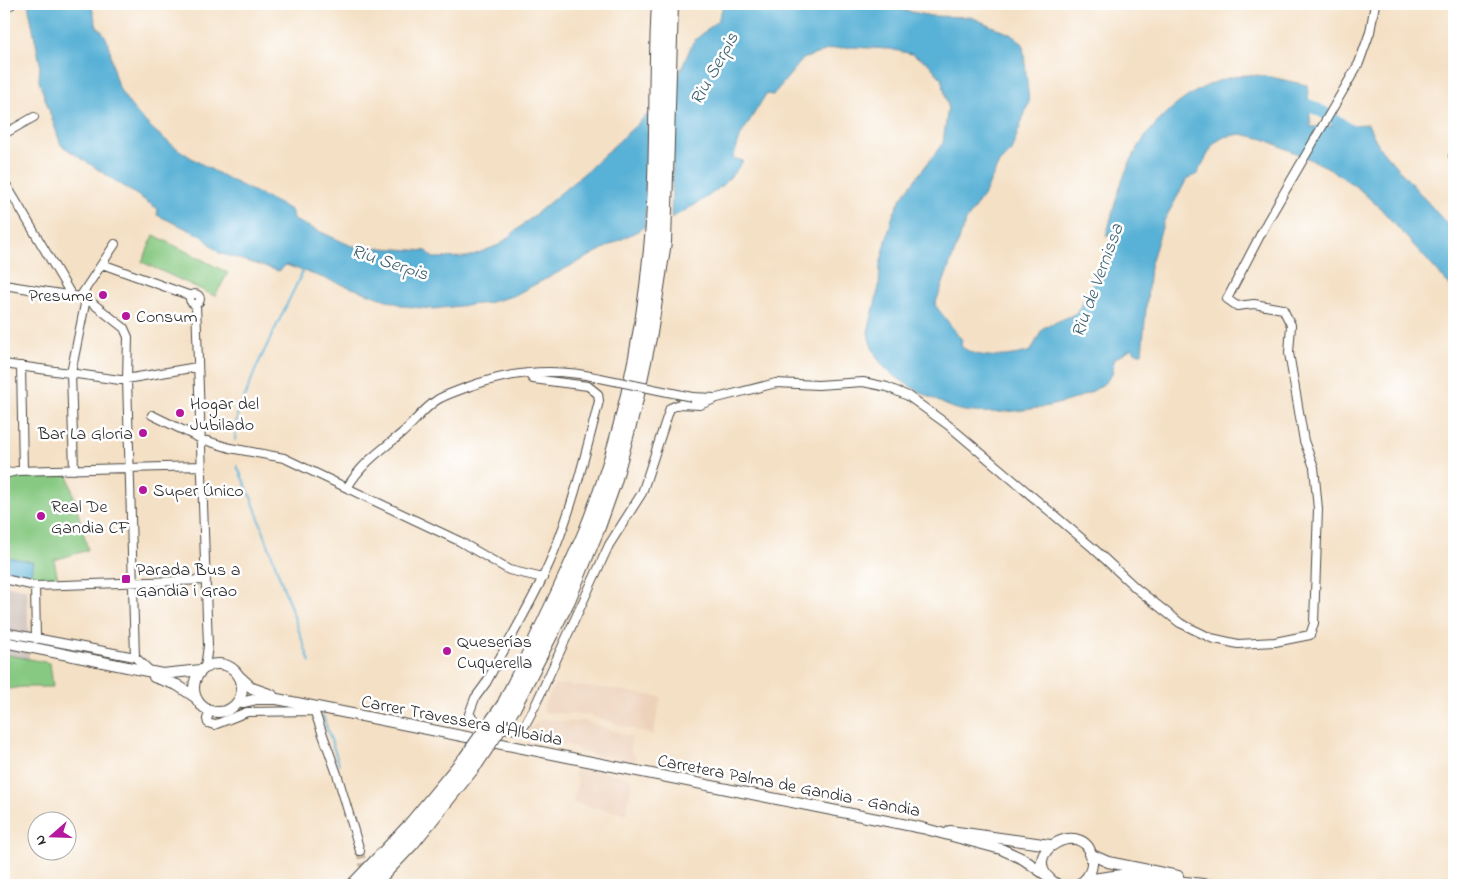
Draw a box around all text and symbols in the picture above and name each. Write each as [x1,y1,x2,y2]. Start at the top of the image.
water label: Riu Serpis [684,28,746,111]
water label: Riu de Vernissa [1065,220,1132,341]
water label: Riu Serpis [347,238,432,289]
place label: Presume [29,284,94,310]
marker: Presume [97,289,109,301]
place label: Consum [136,305,198,331]
marker: Consum [120,310,132,322]
place label: Hogar del Jubilado [190,392,259,439]
marker: Hogar del Jubilado [174,407,186,419]
place label: Bar La Gloria [37,422,133,448]
marker: Bar La Gloria [137,427,149,439]
place label: Super Único [153,479,244,505]
marker: Super Único [137,484,149,496]
place label: Real De Gandia CF [51,495,130,542]
marker: Real De Gandia CF [35,510,47,522]
place label: Parada Bus a Gandia i Grao [136,558,240,605]
marker: Parada Bus a Gandia i Grao [120,573,132,585]
place label: Queserías Cuquerella [457,630,532,677]
marker: Queserías Cuquerella [441,645,453,657]
street label: Carrer Travessera d'Albaida [359,690,565,754]
street label: Carretera Palma de Gandia - Gandia [655,749,922,825]
north arrow [28,812,78,862]
text: N [30,832,53,848]

